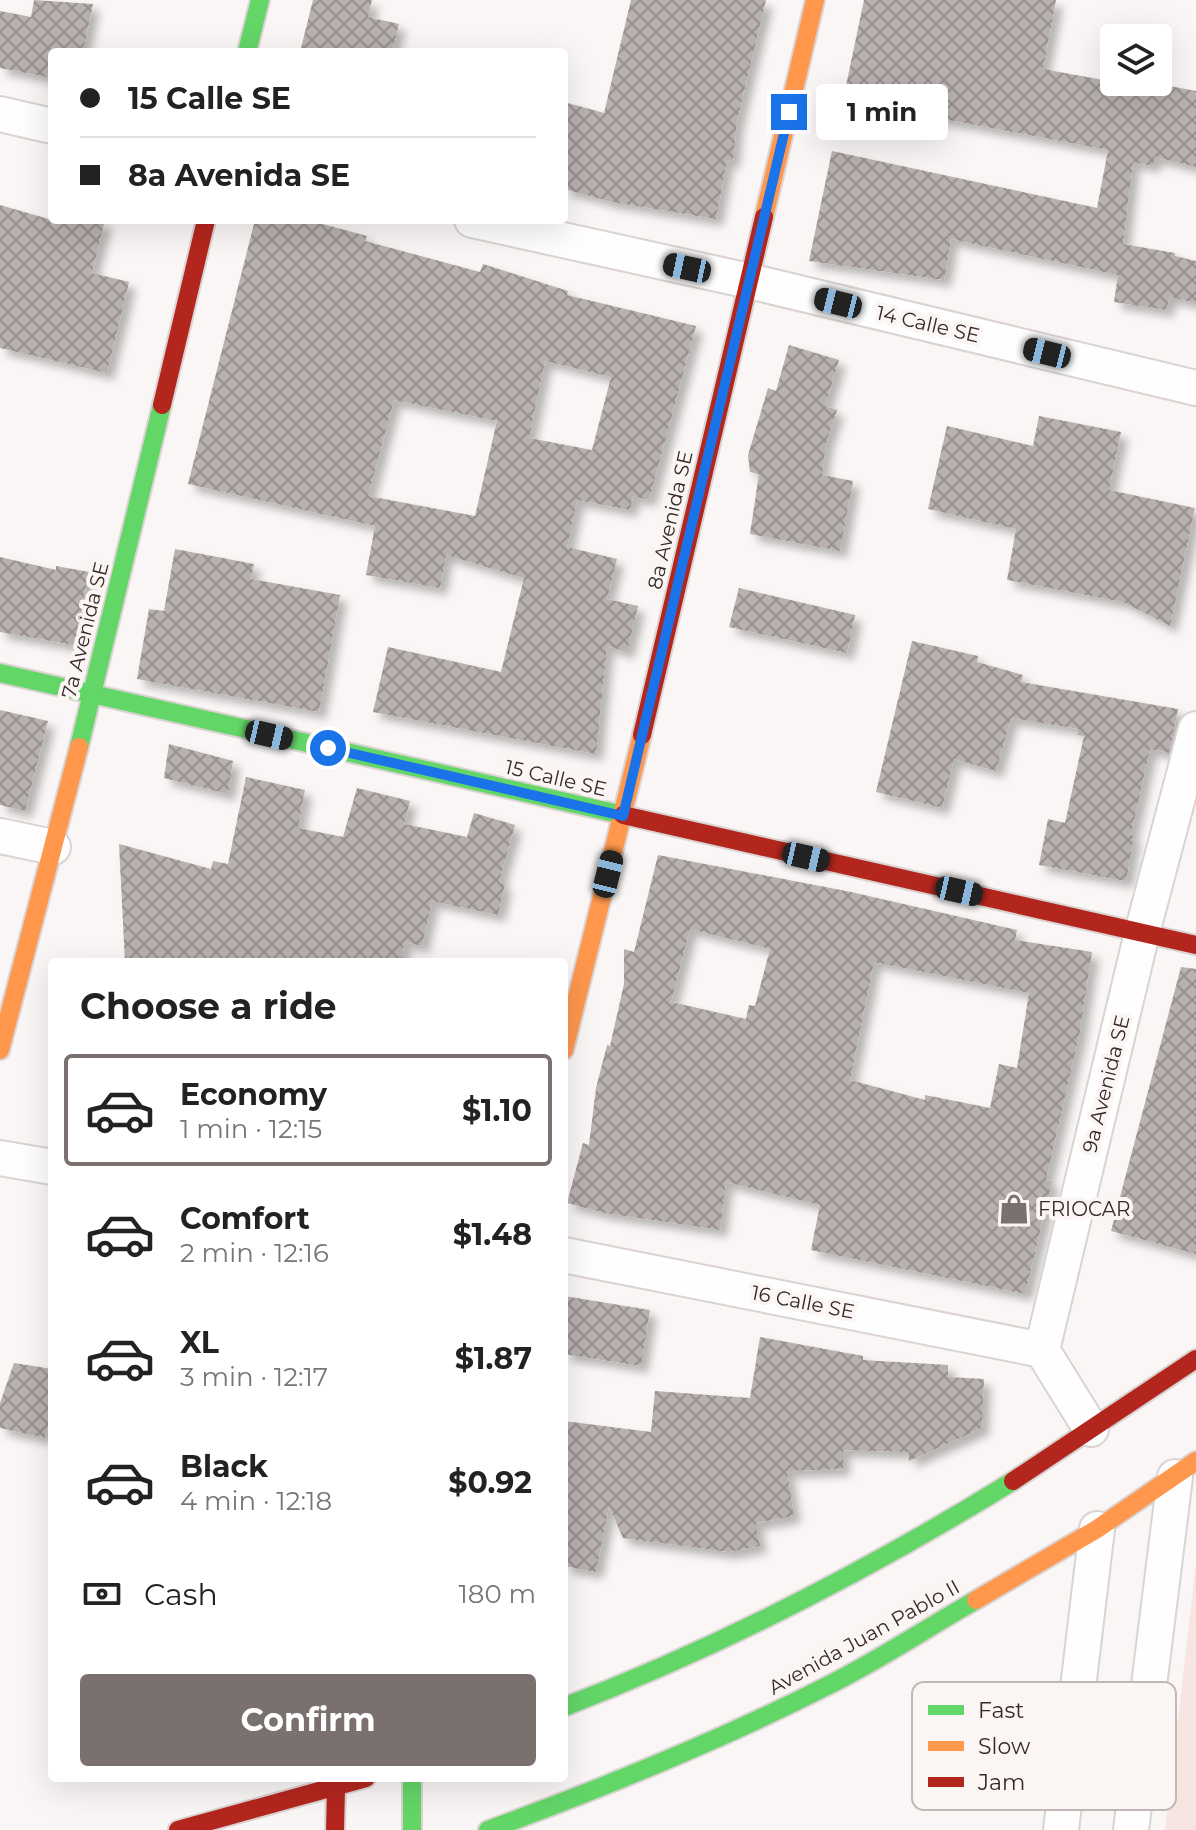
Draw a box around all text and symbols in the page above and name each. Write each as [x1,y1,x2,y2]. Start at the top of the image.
map controls [1100,24,1172,96]
button: layers [1100,24,1172,96]
text: 15 Calle SE [128,80,291,117]
callout: 1 min [817,84,949,140]
route end [771,94,807,130]
text: 1 min [847,96,917,128]
text: 8a Avenida SE [128,157,350,194]
car [661,251,713,285]
car [812,286,864,320]
street label: 14 Calle SE [874,300,982,348]
car [1021,336,1073,370]
street label: 8a Avenida SE [642,448,698,592]
street label: 7a Avenida SE [56,559,114,701]
car [243,718,295,752]
route start [310,730,346,766]
street label: 15 Calle SE [503,755,609,801]
car [780,840,832,874]
car [591,848,625,900]
car [933,874,985,908]
text: Choose a ride [80,984,337,1028]
street label: 9a Avenida SE [1077,1013,1135,1155]
icon: car [84,1074,156,1146]
text: Economy [180,1076,327,1113]
text: $1.10 [462,1092,532,1129]
text: 1 min · 12:15 [180,1113,322,1145]
shop icon: FRIOCAR [997,1192,1031,1226]
place label: FRIOCAR [1038,1197,1131,1221]
icon: car [84,1198,156,1270]
text: Comfort [180,1200,310,1237]
text: $1.48 [453,1216,532,1253]
text: 2 min · 12:16 [180,1237,329,1269]
street label: 16 Calle SE [750,1280,856,1324]
icon: car [84,1322,156,1394]
text: XL [180,1324,219,1361]
text: $1.87 [455,1340,532,1377]
text: 3 min · 12:17 [180,1361,328,1393]
icon: car [84,1446,156,1518]
text: Black [180,1448,268,1485]
text: $0.92 [448,1464,532,1501]
text: 4 min · 12:18 [180,1485,332,1517]
icon: cash [80,1572,124,1616]
street label: Avenida Juan Pablo II [764,1574,964,1700]
text: Cash [144,1576,218,1613]
text: 180 m [458,1578,536,1610]
button: Confirm [80,1674,536,1766]
legend [912,1682,1176,1810]
text: Fast [978,1697,1024,1724]
text: Slow [978,1733,1031,1760]
text: Jam [977,1769,1025,1796]

